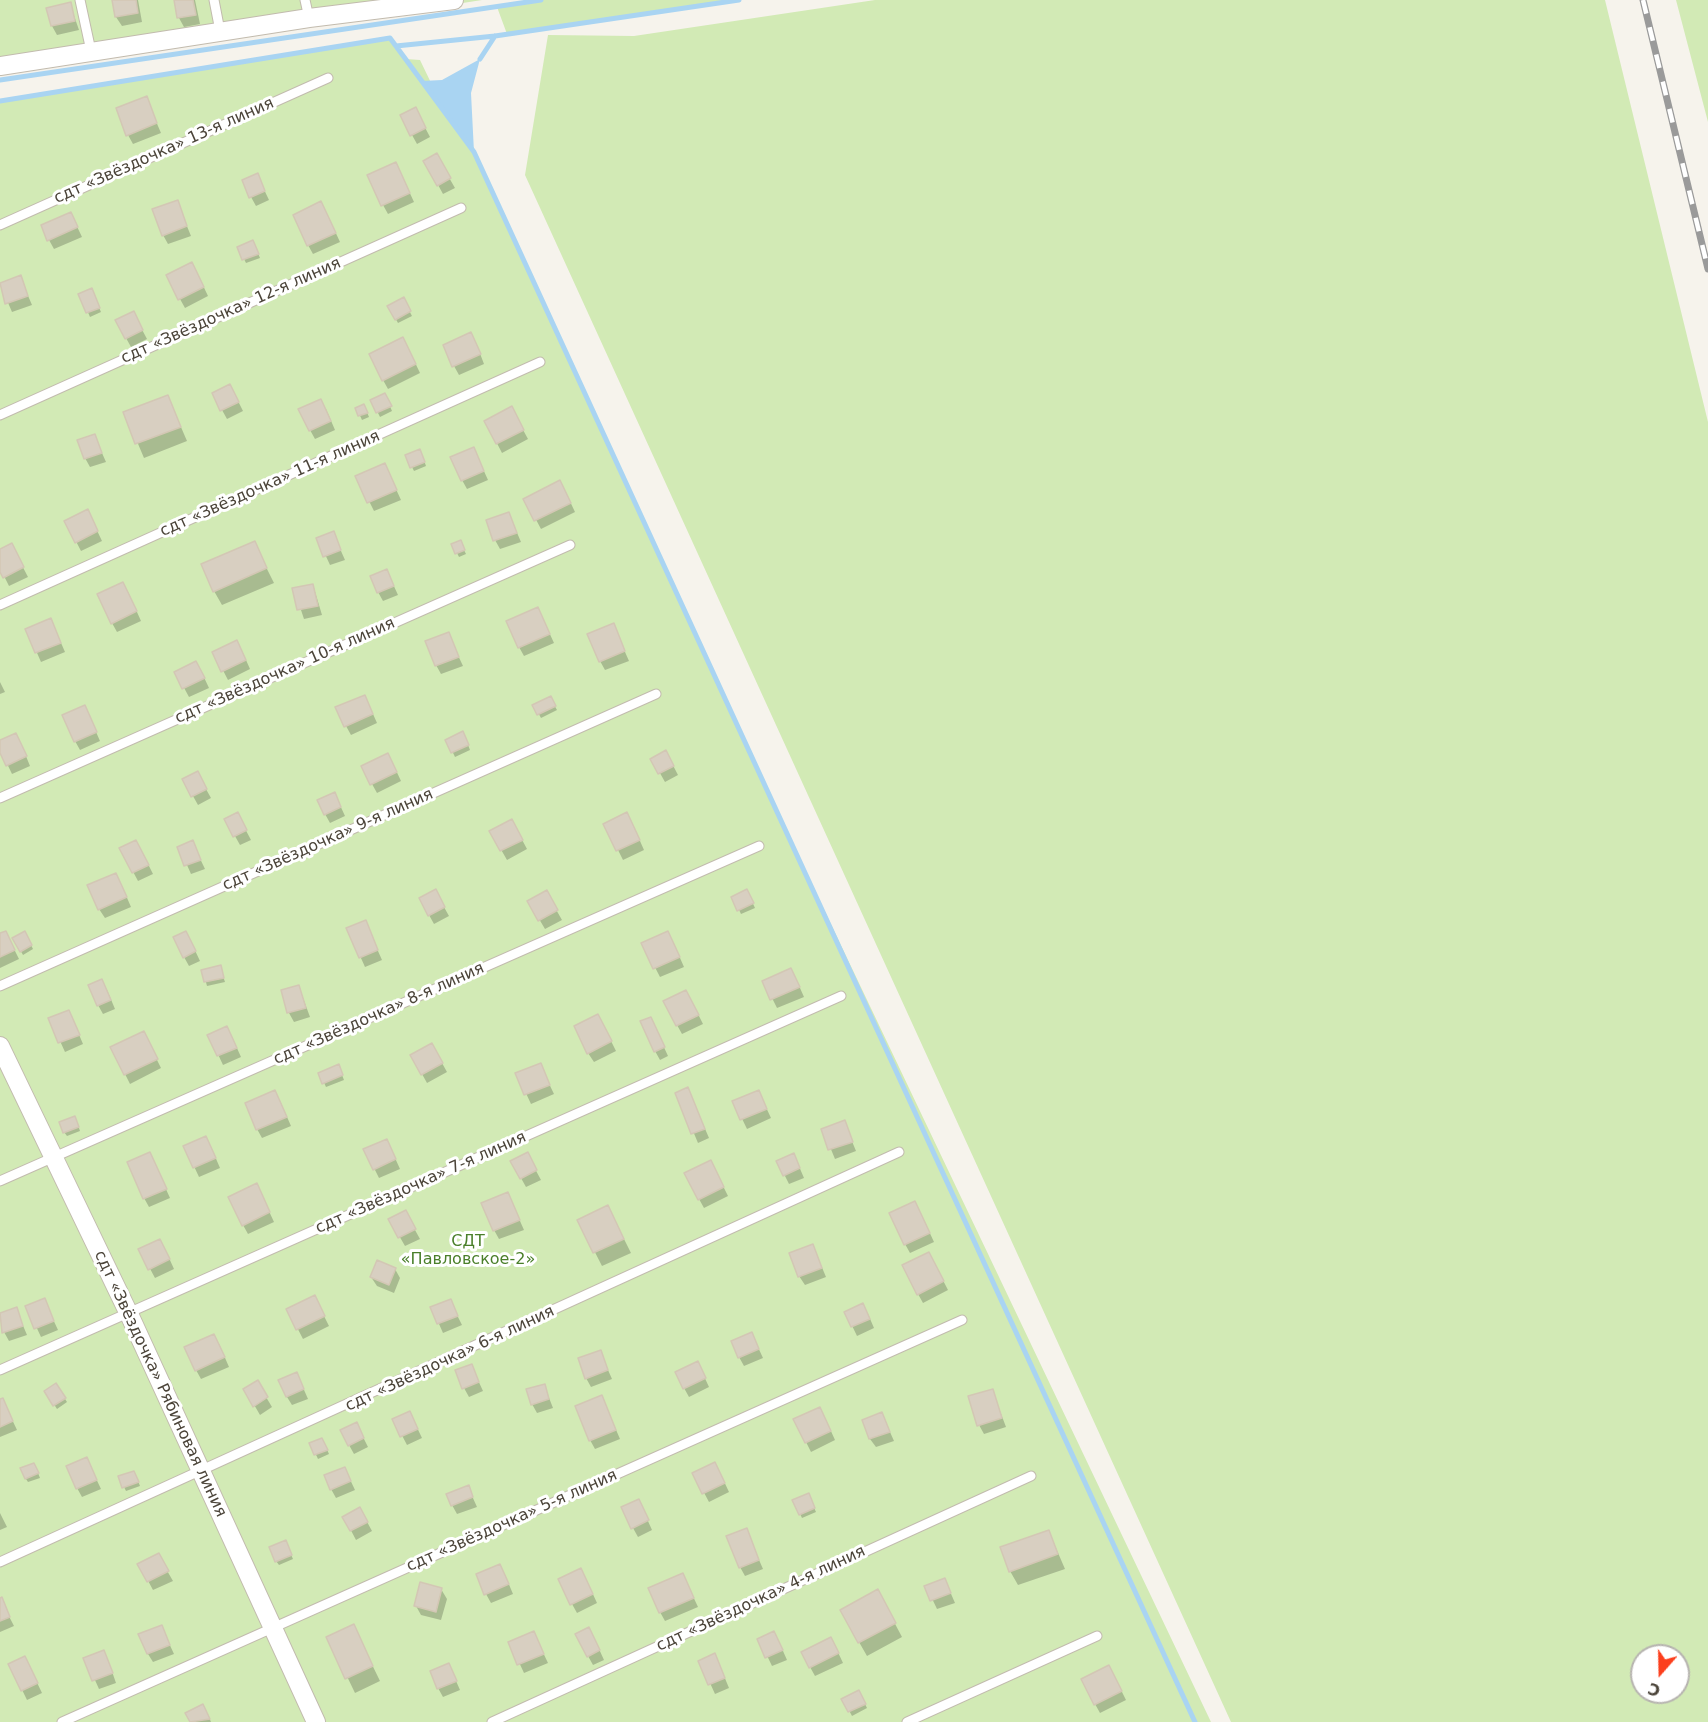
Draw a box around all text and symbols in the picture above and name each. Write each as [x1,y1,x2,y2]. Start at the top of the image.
street label: сдт «Звёздочка» 13-я линия [51,94,277,208]
street label: сдт «Звёздочка» 12-я линия [118,254,344,368]
street label: сдт «Звёздочка» 11-я линия [157,427,383,541]
street label: сдт «Звёздочка» 10-я линия [172,614,398,728]
street label: сдт «Звёздочка» 9-я линия [220,785,436,895]
street label: сдт «Звёздочка» 8-я линия [271,959,487,1069]
street label: сдт «Звёздочка» 7-я линия [313,1128,529,1238]
park label: СДТ «Павловское-2» [401,1232,535,1270]
street label: сдт «Звёздочка» Рябиновая линия [90,1248,230,1520]
street label: сдт «Звёздочка» 6-я линия [342,1302,558,1416]
street label: сдт «Звёздочка» 5-я линия [404,1466,620,1576]
street label: сдт «Звёздочка» 4-я линия [653,1542,869,1656]
north arrow [1630,1644,1690,1704]
text: С [1646,1679,1663,1700]

